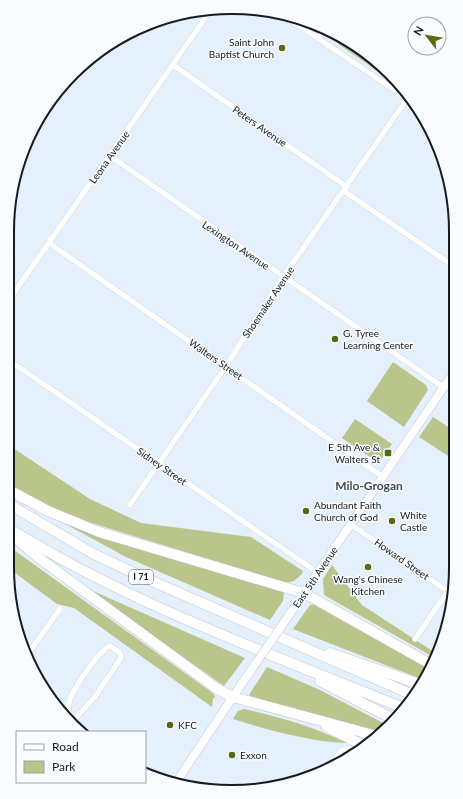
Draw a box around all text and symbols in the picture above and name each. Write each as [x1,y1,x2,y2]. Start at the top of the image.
north arrow [407,16,447,56]
text: N [410,24,426,38]
place label: Saint John Baptist Church [209,36,274,60]
marker: Saint John Baptist Church [277,43,287,53]
street label: Peters Avenue [231,103,289,149]
street label: Leona Avenue [86,128,132,186]
street label: Lexington Avenue [200,218,272,272]
street label: Shoemaker Avenue [240,264,296,340]
place label: G. Tyree Learning Center [343,327,413,351]
marker: G. Tyree Learning Center [330,334,340,344]
street label: Walters Street [187,336,245,382]
place label: E 5th Ave & Walters St [328,441,381,465]
street label: Sidney Street [135,444,189,488]
marker: E 5th Ave & Walters St [383,448,393,458]
district label: Milo-Grogan [335,478,403,493]
place label: Abundant Faith Church of God [314,499,381,523]
marker: Abundant Faith Church of God [301,506,311,516]
place label: White Castle [400,509,427,533]
marker: White Castle [387,516,397,526]
street label: Howard Street [372,536,432,582]
street label: East 5th Avenue [290,544,340,610]
marker: Wang's Chinese Kitchen [363,562,373,572]
road number: I 71 [129,570,153,584]
place label: Wang's Chinese Kitchen [333,573,403,597]
place label: KFC [178,719,197,731]
marker: KFC [165,720,175,730]
legend [16,731,146,783]
text: Road [52,739,79,754]
place label: Exxon [240,749,267,761]
marker: Exxon [227,750,237,760]
text: Park [52,759,76,774]

